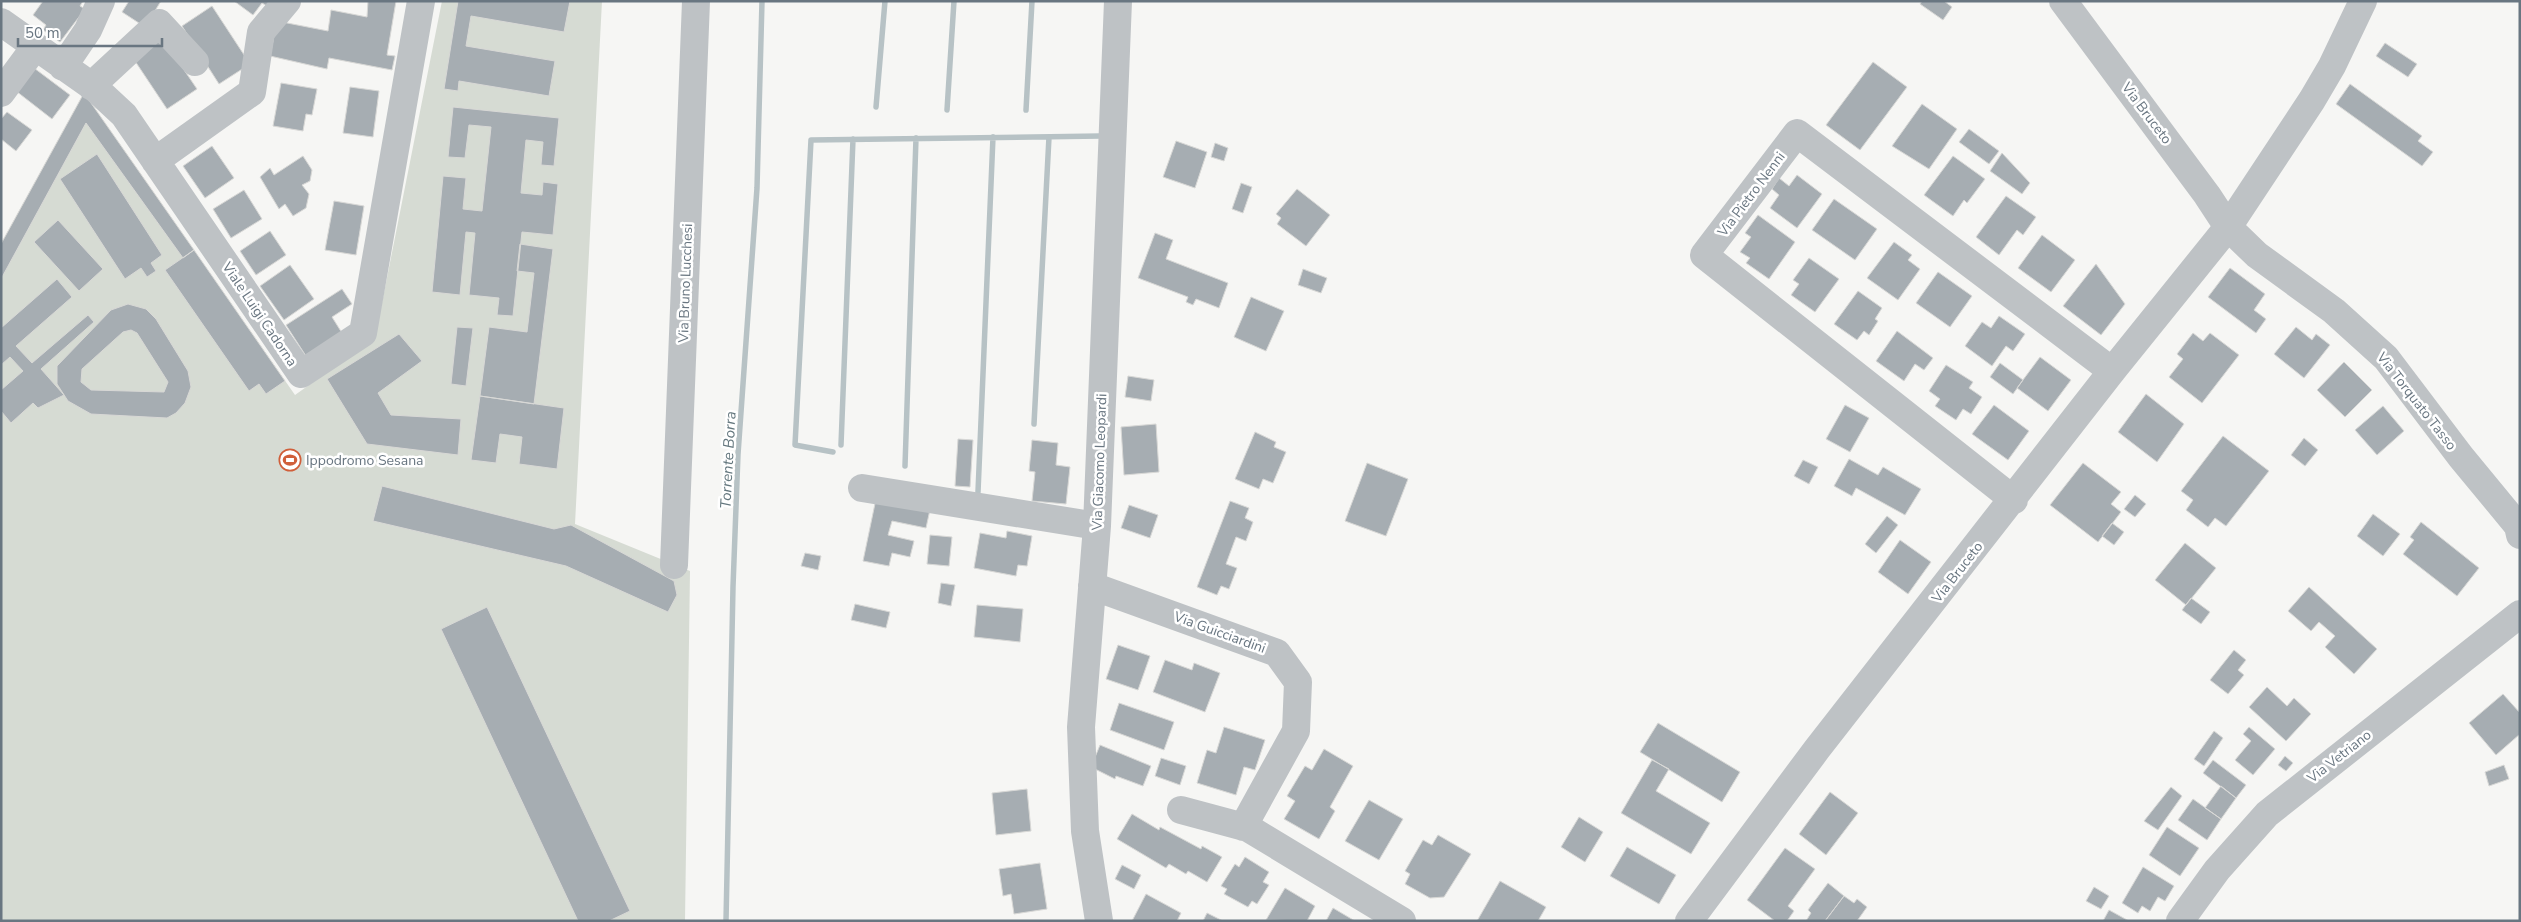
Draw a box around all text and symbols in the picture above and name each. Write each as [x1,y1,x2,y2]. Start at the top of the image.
scale bar [18,15,161,47]
text: 50 m [25,23,60,43]
street label: Via Bruceto [2117,78,2176,148]
street label: Via Pietro Nenni [1713,148,1790,241]
street label: Via Bruno Lucchesi [674,223,697,344]
street label: Viale Luigi Cadorna [217,258,302,370]
street label: Via Torquato Tasso [2372,348,2461,454]
street label: Via Giacomo Leopardi [1088,393,1111,532]
water label: Torrente Borra [715,411,741,509]
sports icon: Ippodromo Sesana [278,448,302,472]
place label: Ippodromo Sesana [306,451,424,470]
street label: Via Bruceto [1927,538,1987,608]
street label: Via Guicciardini [1170,607,1268,658]
street label: Via Vetriano [2303,725,2375,788]

